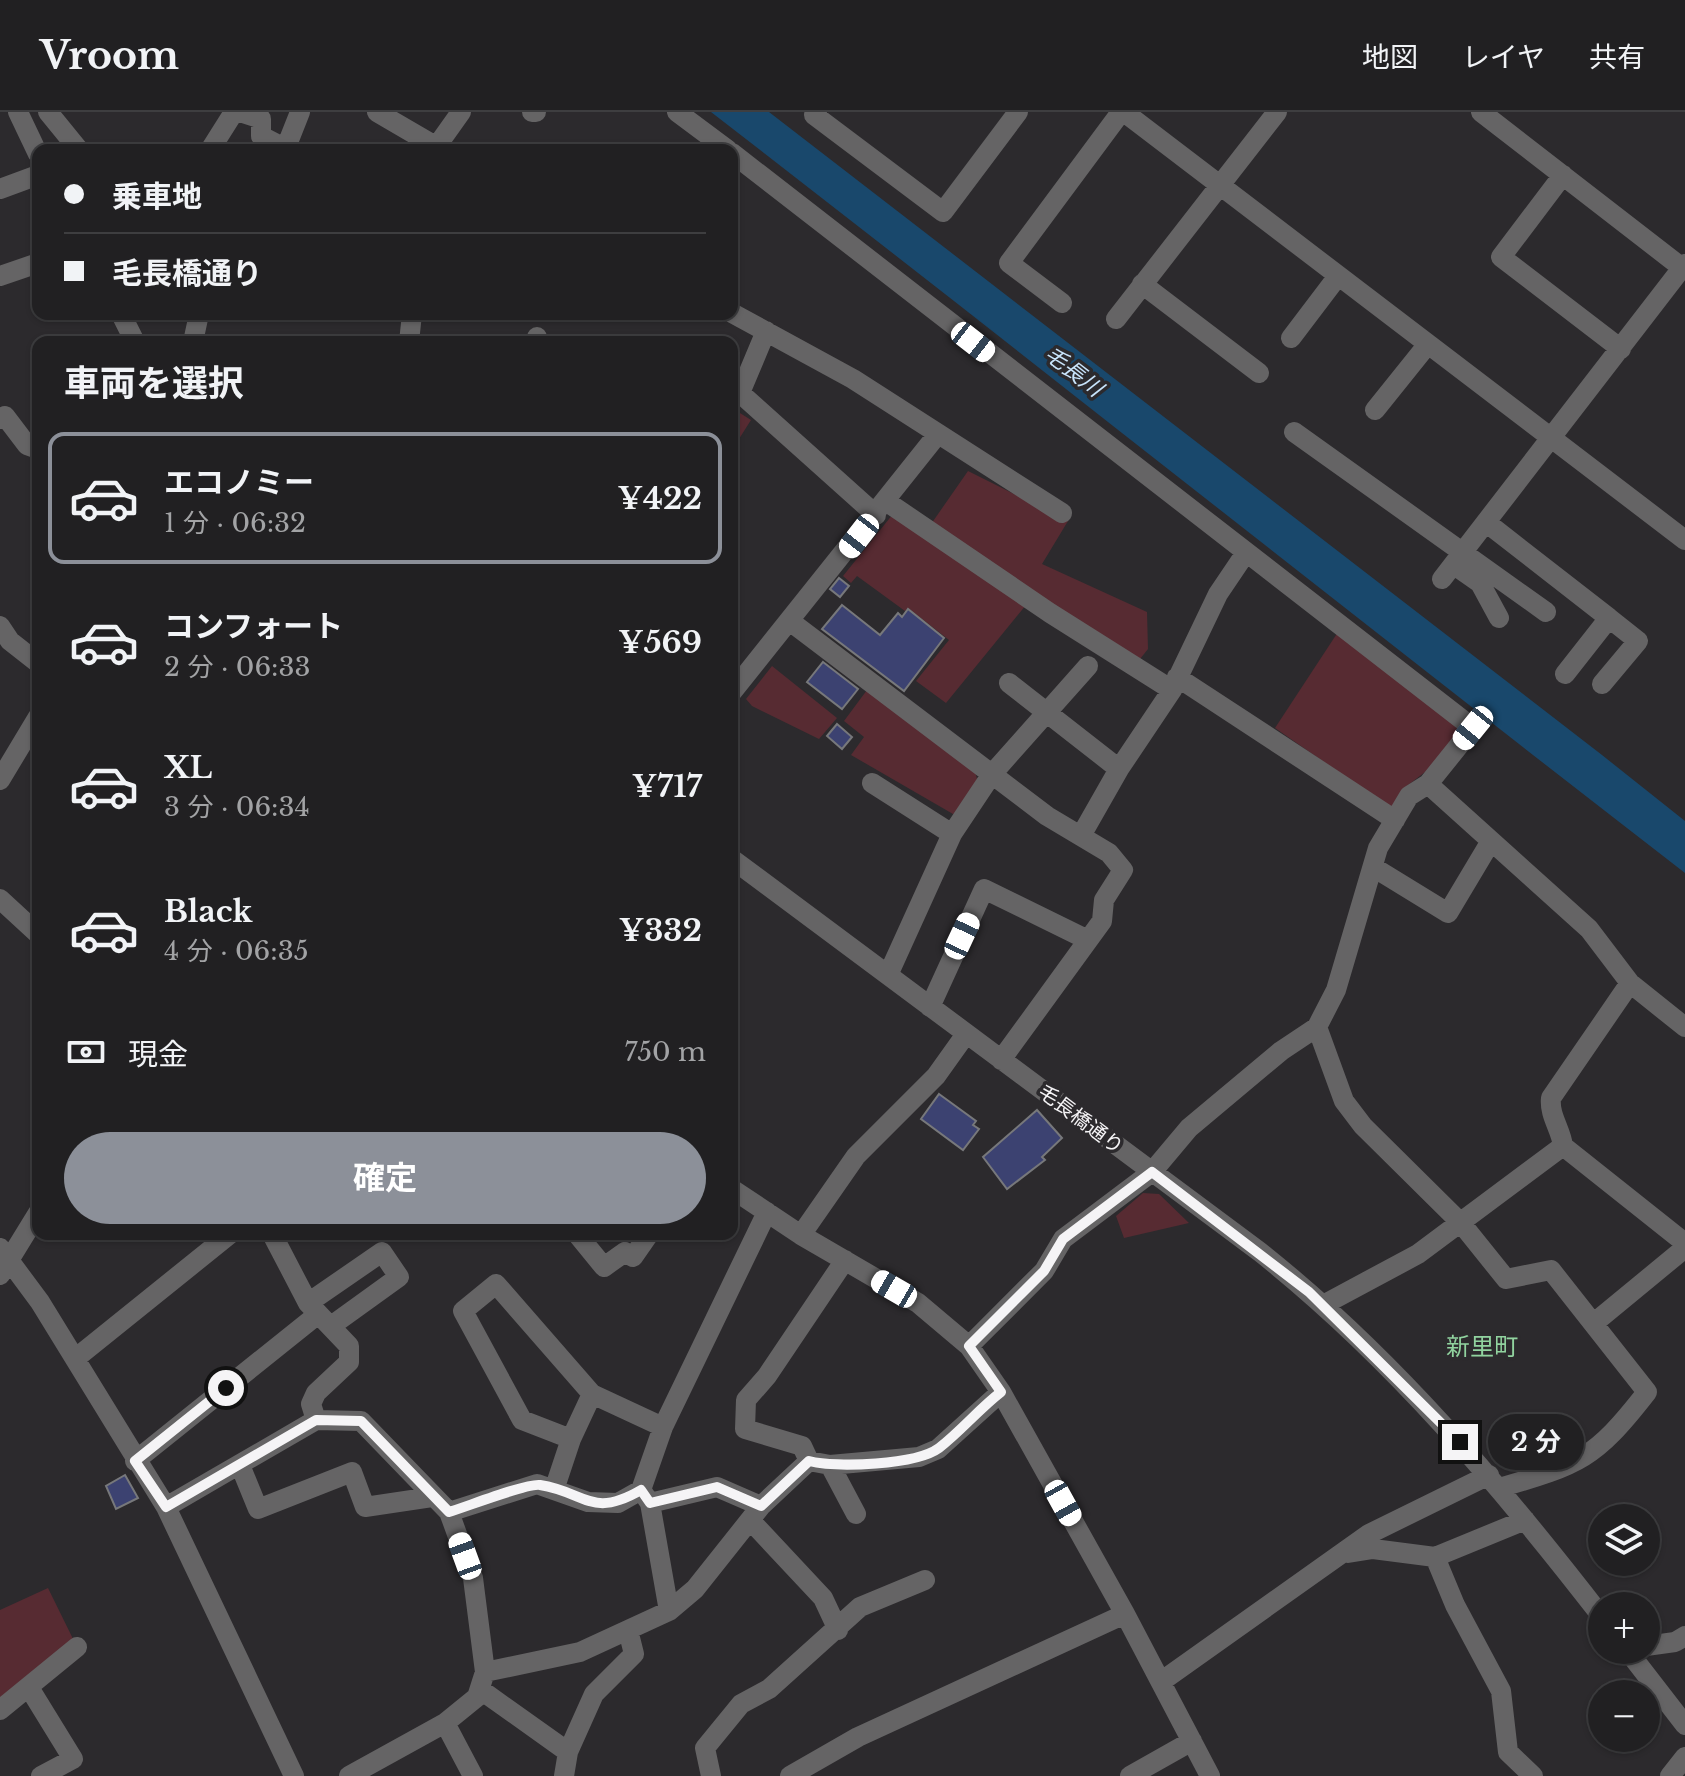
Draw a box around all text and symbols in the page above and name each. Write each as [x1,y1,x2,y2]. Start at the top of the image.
text: Vroom [40,32,179,79]
text: 地図 [1362,40,1418,75]
text: レイヤ [1462,40,1545,75]
text: 共有 [1589,40,1645,75]
text: 乗車地 [112,178,202,215]
text: 毛長橋通り [112,255,262,292]
car [947,318,999,366]
water label: 毛長川 [1039,340,1110,404]
text: 車両を選択 [64,361,244,406]
icon: car [68,462,140,534]
text: エコノミー [164,464,314,501]
text: ¥422 [617,480,702,517]
text: 1 分 · 06:32 [164,507,306,539]
car [835,510,883,562]
icon: car [68,606,140,678]
text: コンフォート [164,608,343,645]
text: ¥569 [618,624,702,661]
text: 2 分 · 06:33 [164,651,311,683]
car [1449,702,1497,754]
text: XL [164,749,212,786]
icon: car [68,750,140,822]
text: ¥717 [632,768,702,805]
text: 3 分 · 06:34 [164,791,310,823]
text: Black [164,893,252,930]
icon: car [68,894,140,966]
car [941,909,983,963]
text: ¥332 [619,912,702,949]
text: 4 分 · 06:35 [164,935,308,967]
icon: cash [64,1030,108,1074]
text: 現金 [128,1036,188,1073]
text: 750 m [625,1036,706,1068]
street label: 毛長橋通り [1034,1079,1128,1159]
button: 確定 [64,1132,706,1224]
car [867,1267,921,1311]
district label: 新里町 [1446,1332,1518,1361]
route start [208,1370,244,1406]
callout: 2 分 [1488,1414,1584,1470]
route end [1442,1424,1478,1460]
text: 2 分 [1511,1426,1561,1458]
car [1041,1476,1085,1530]
map controls [1588,1504,1660,1752]
button: layers [1588,1504,1660,1576]
car [446,1529,484,1583]
button: + [1588,1592,1660,1664]
button: − [1588,1680,1660,1752]

